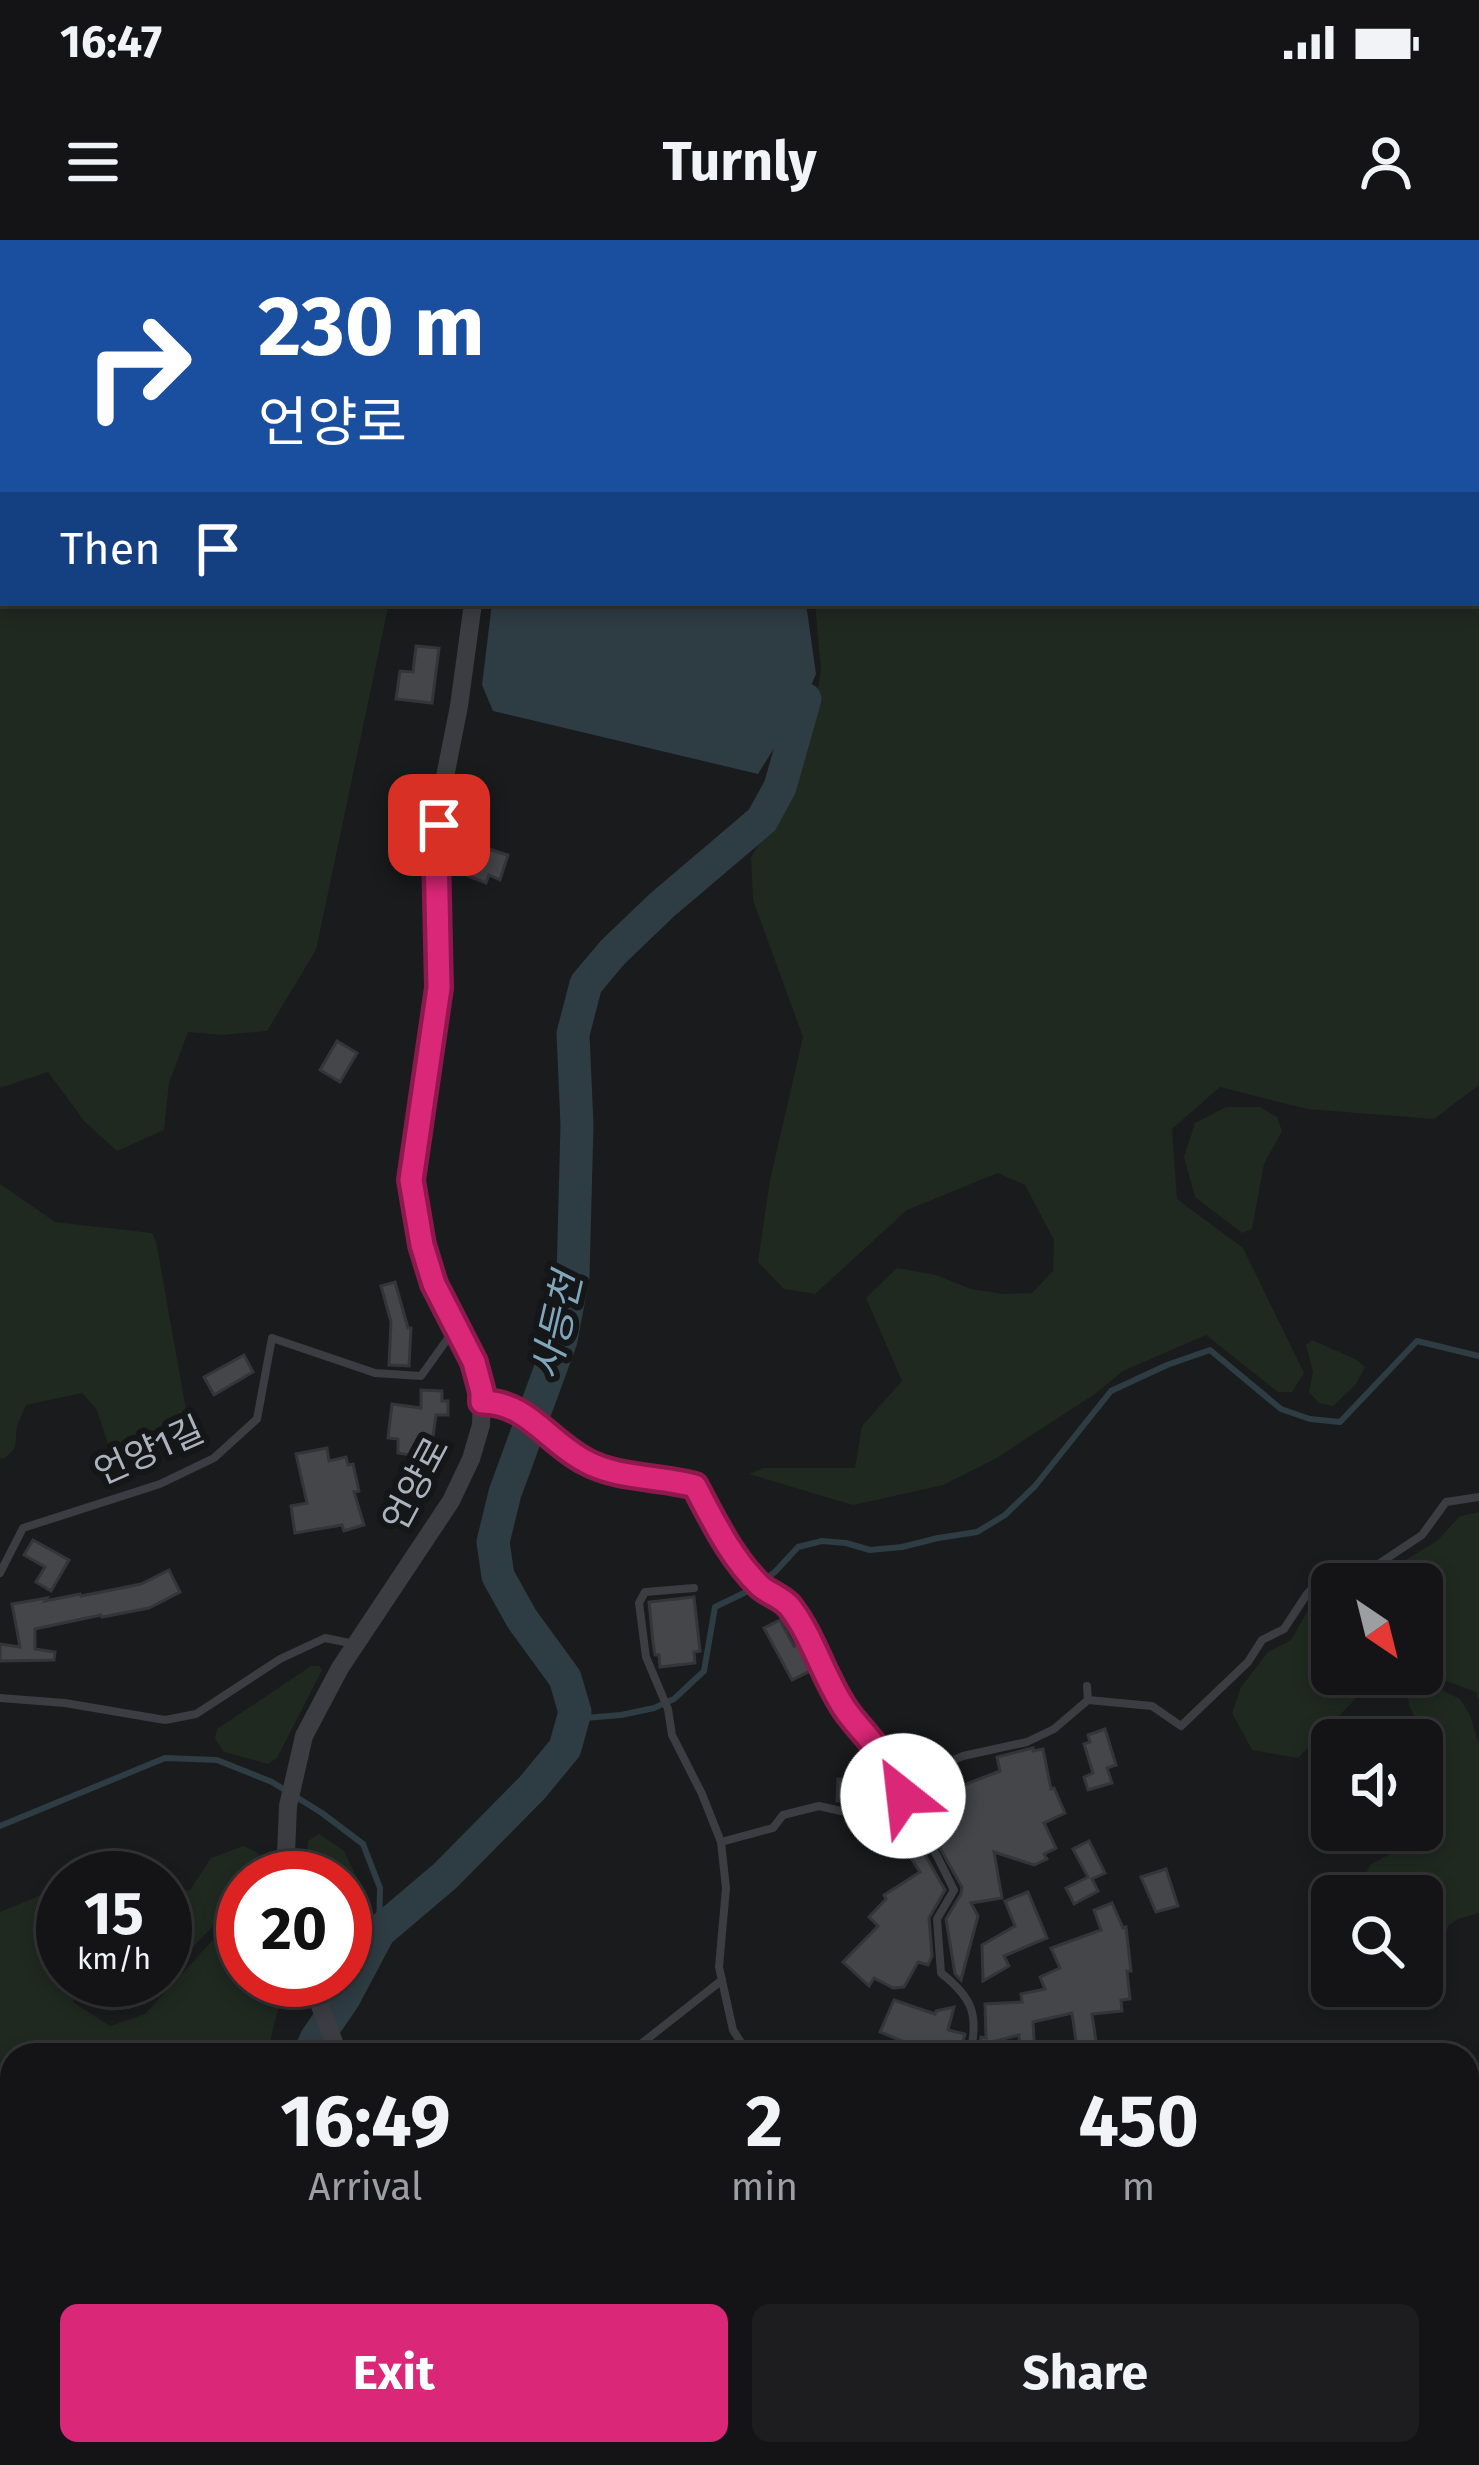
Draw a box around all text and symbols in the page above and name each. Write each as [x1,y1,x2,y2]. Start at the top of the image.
text: 16:47 [60,15,162,69]
icon: menu [60,129,126,195]
icon: person [1353,129,1419,195]
text: Turnly [662,130,817,194]
text: 230 m [258,276,485,377]
icon: right [60,288,216,444]
text: 언양로 [258,391,407,455]
icon: arrive [185,516,251,582]
text: Then [60,522,161,576]
pin [388,774,490,876]
icon: arrive [406,792,472,858]
water label: 사등천 [522,1264,592,1384]
street label: 언양1길 [88,1408,210,1494]
street label: 언양로 [373,1430,459,1538]
north arrow [1311,1563,1443,1695]
map controls [1311,1563,1443,2007]
button: sound [1311,1719,1443,1851]
position arrow [840,1733,966,1859]
speed limit sign: 20 [216,1851,372,2007]
button: search [1311,1875,1443,2007]
text: 15 [84,1878,144,1950]
text: km/h [77,1941,151,1977]
text: 16:49 [280,2079,451,2165]
text: 2 [746,2079,783,2165]
text: 450 [1078,2079,1199,2165]
text: Arrival [308,2164,423,2210]
text: min [731,2164,798,2210]
text: m [1122,2164,1155,2210]
button: Exit [60,2304,728,2442]
button: Share [752,2304,1419,2442]

